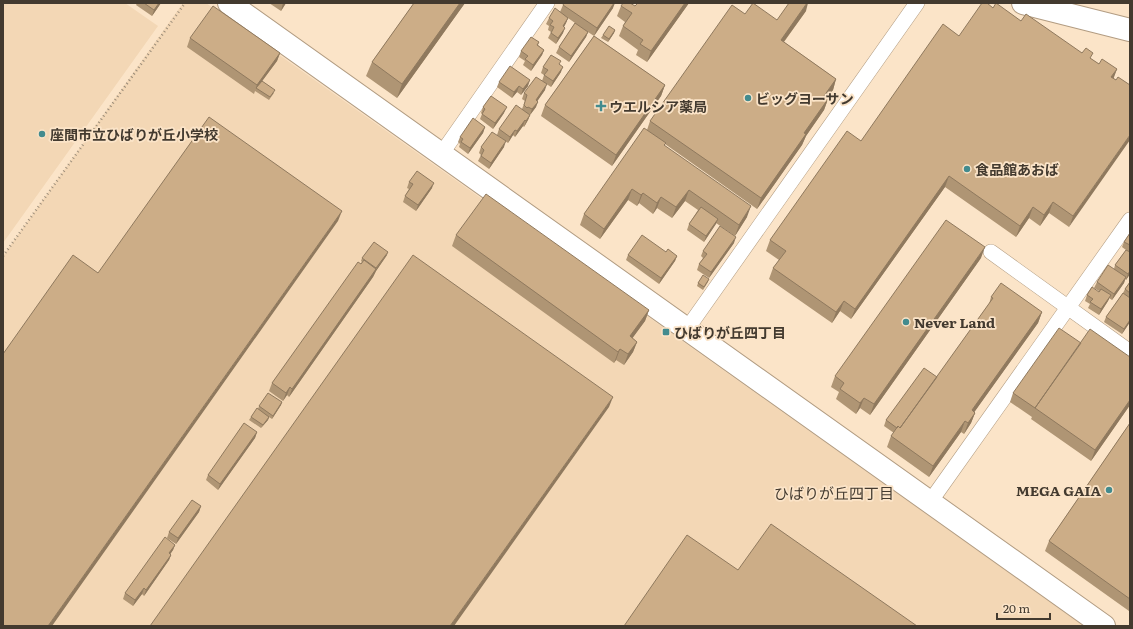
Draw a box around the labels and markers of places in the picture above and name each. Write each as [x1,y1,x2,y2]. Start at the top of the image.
place label: ビッグヨーサン [756,88,854,108]
marker: ビッグヨーサン [743,93,753,103]
place label: ウエルシア薬局 [609,96,707,116]
marker: ウエルシア薬局 [596,101,606,111]
place label: 座間市立ひばりが丘小学校 [50,124,218,144]
marker: 座間市立ひばりが丘小学校 [37,129,47,139]
place label: 食品館あおば [975,159,1059,179]
marker: 食品館あおば [962,164,972,174]
place label: Never Land [914,312,995,332]
marker: Never Land [901,317,911,327]
place label: ひばりが丘四丁目 [674,322,786,342]
marker: ひばりが丘四丁目 [661,327,671,337]
place label: MEGA GAIA [1016,480,1101,500]
marker: MEGA GAIA [1104,485,1114,495]

